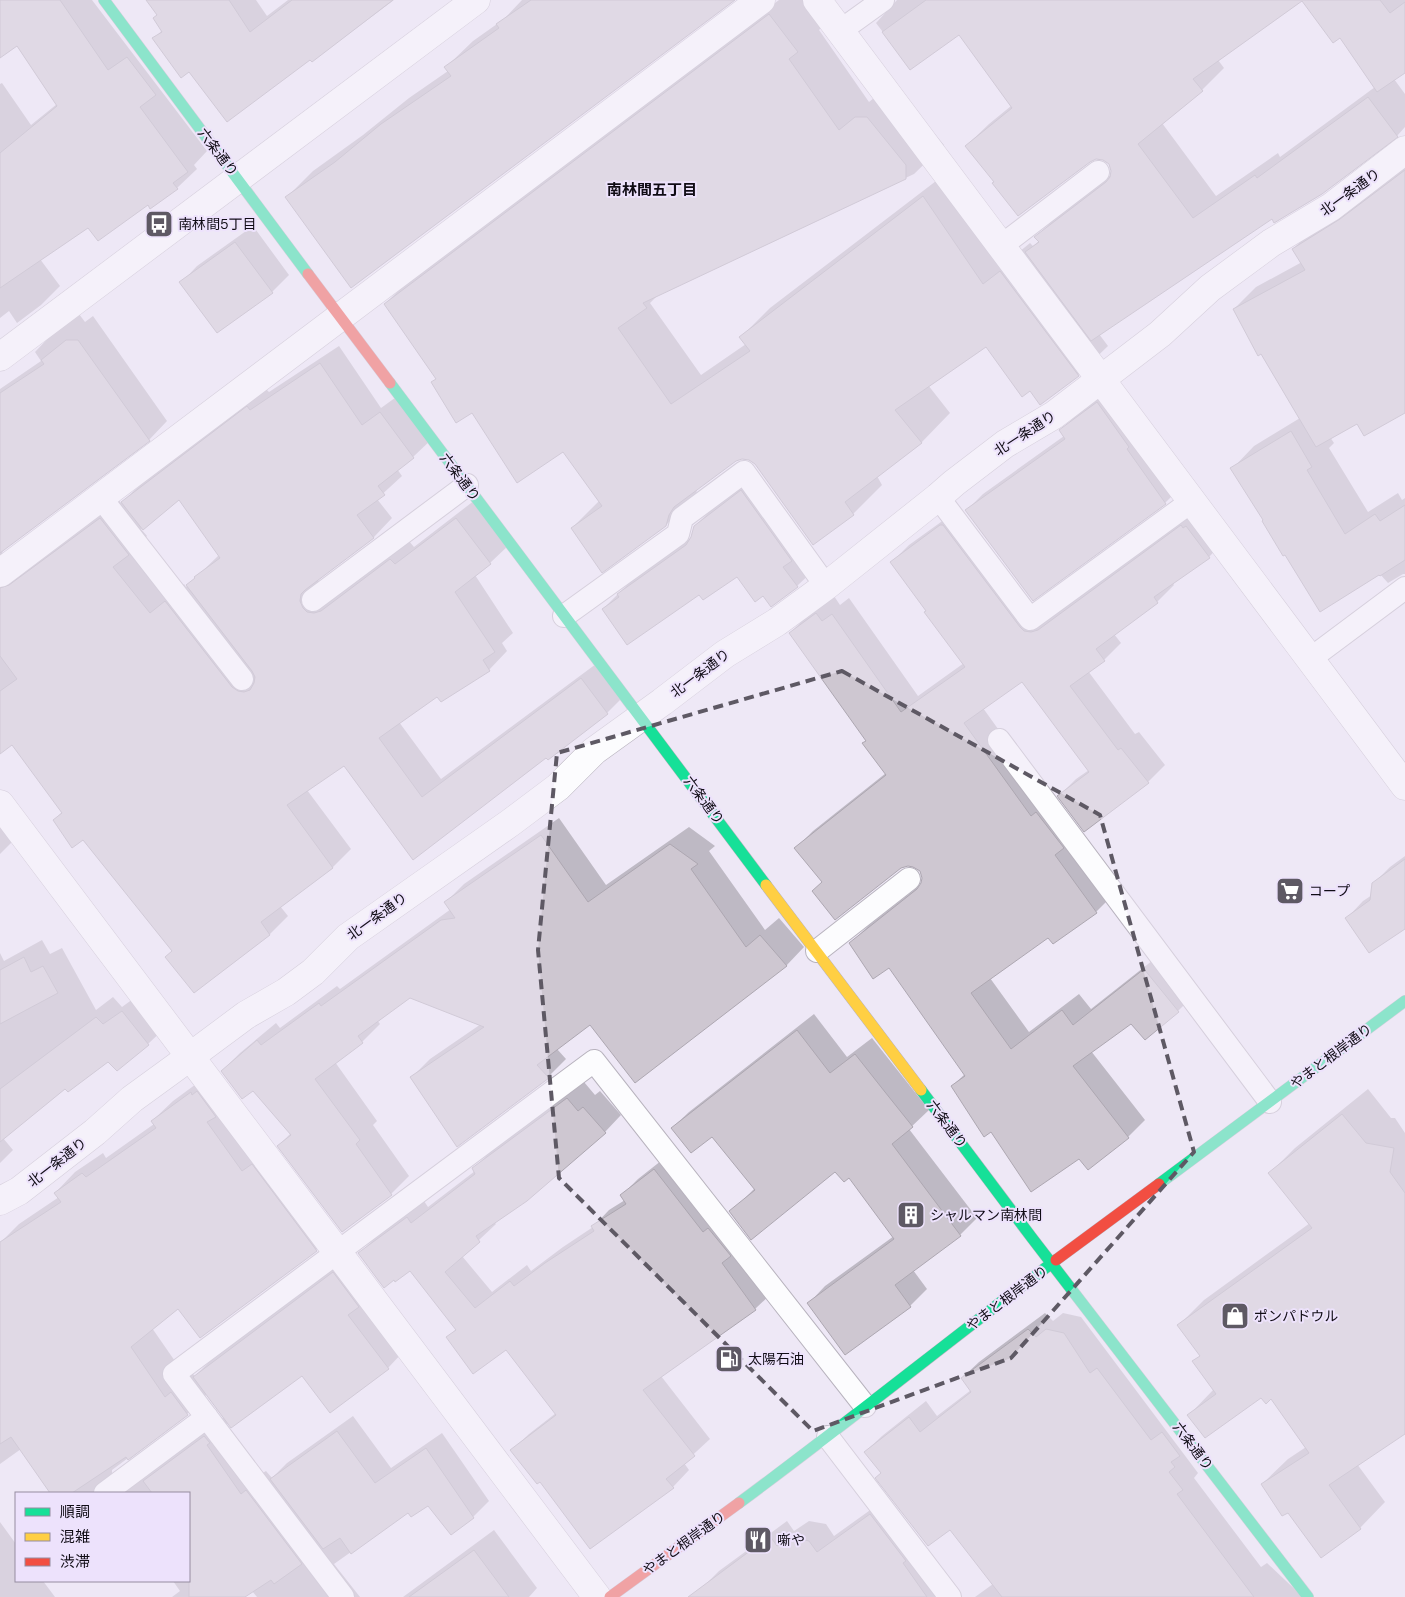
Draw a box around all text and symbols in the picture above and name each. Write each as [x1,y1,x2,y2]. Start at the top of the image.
street label: 六条通り [194,124,242,180]
street label: 北一条通り [1316,164,1384,220]
district label: 南林間五丁目 [607,180,697,200]
bus stop icon: 南林間5丁目 [144,209,174,239]
place label: 南林間5丁目 [178,215,257,233]
street label: 北一条通り [991,406,1059,460]
street label: 六条通り [436,449,484,505]
street label: 北一条通り [667,645,733,701]
street label: 六条通り [680,772,728,828]
supermarket icon: コープ [1275,876,1305,906]
place label: コープ [1309,882,1350,900]
street label: 北一条通り [343,888,411,944]
street label: やまと根岸通り [1286,1019,1376,1093]
street label: 六条通り [923,1096,971,1152]
street label: 北一条通り [24,1133,90,1191]
building icon: シャルマン南林間 [896,1200,926,1230]
place label: シャルマン南林間 [930,1206,1042,1224]
street label: やまと根岸通り [962,1261,1052,1335]
shop icon: ポンパドウル [1220,1301,1250,1331]
place label: ポンパドウル [1254,1307,1338,1325]
fuel station icon: 太陽石油 [714,1344,744,1374]
place label: 太陽石油 [748,1350,804,1368]
street label: 六条通り [1169,1418,1217,1474]
legend [15,1492,190,1582]
text: 順調 [60,1502,90,1522]
street label: やまと根岸通り [639,1507,729,1579]
restaurant icon: 噺や [743,1525,773,1555]
text: 混雑 [60,1527,90,1547]
place label: 噺や [777,1531,805,1549]
text: 渋滞 [60,1552,90,1572]

